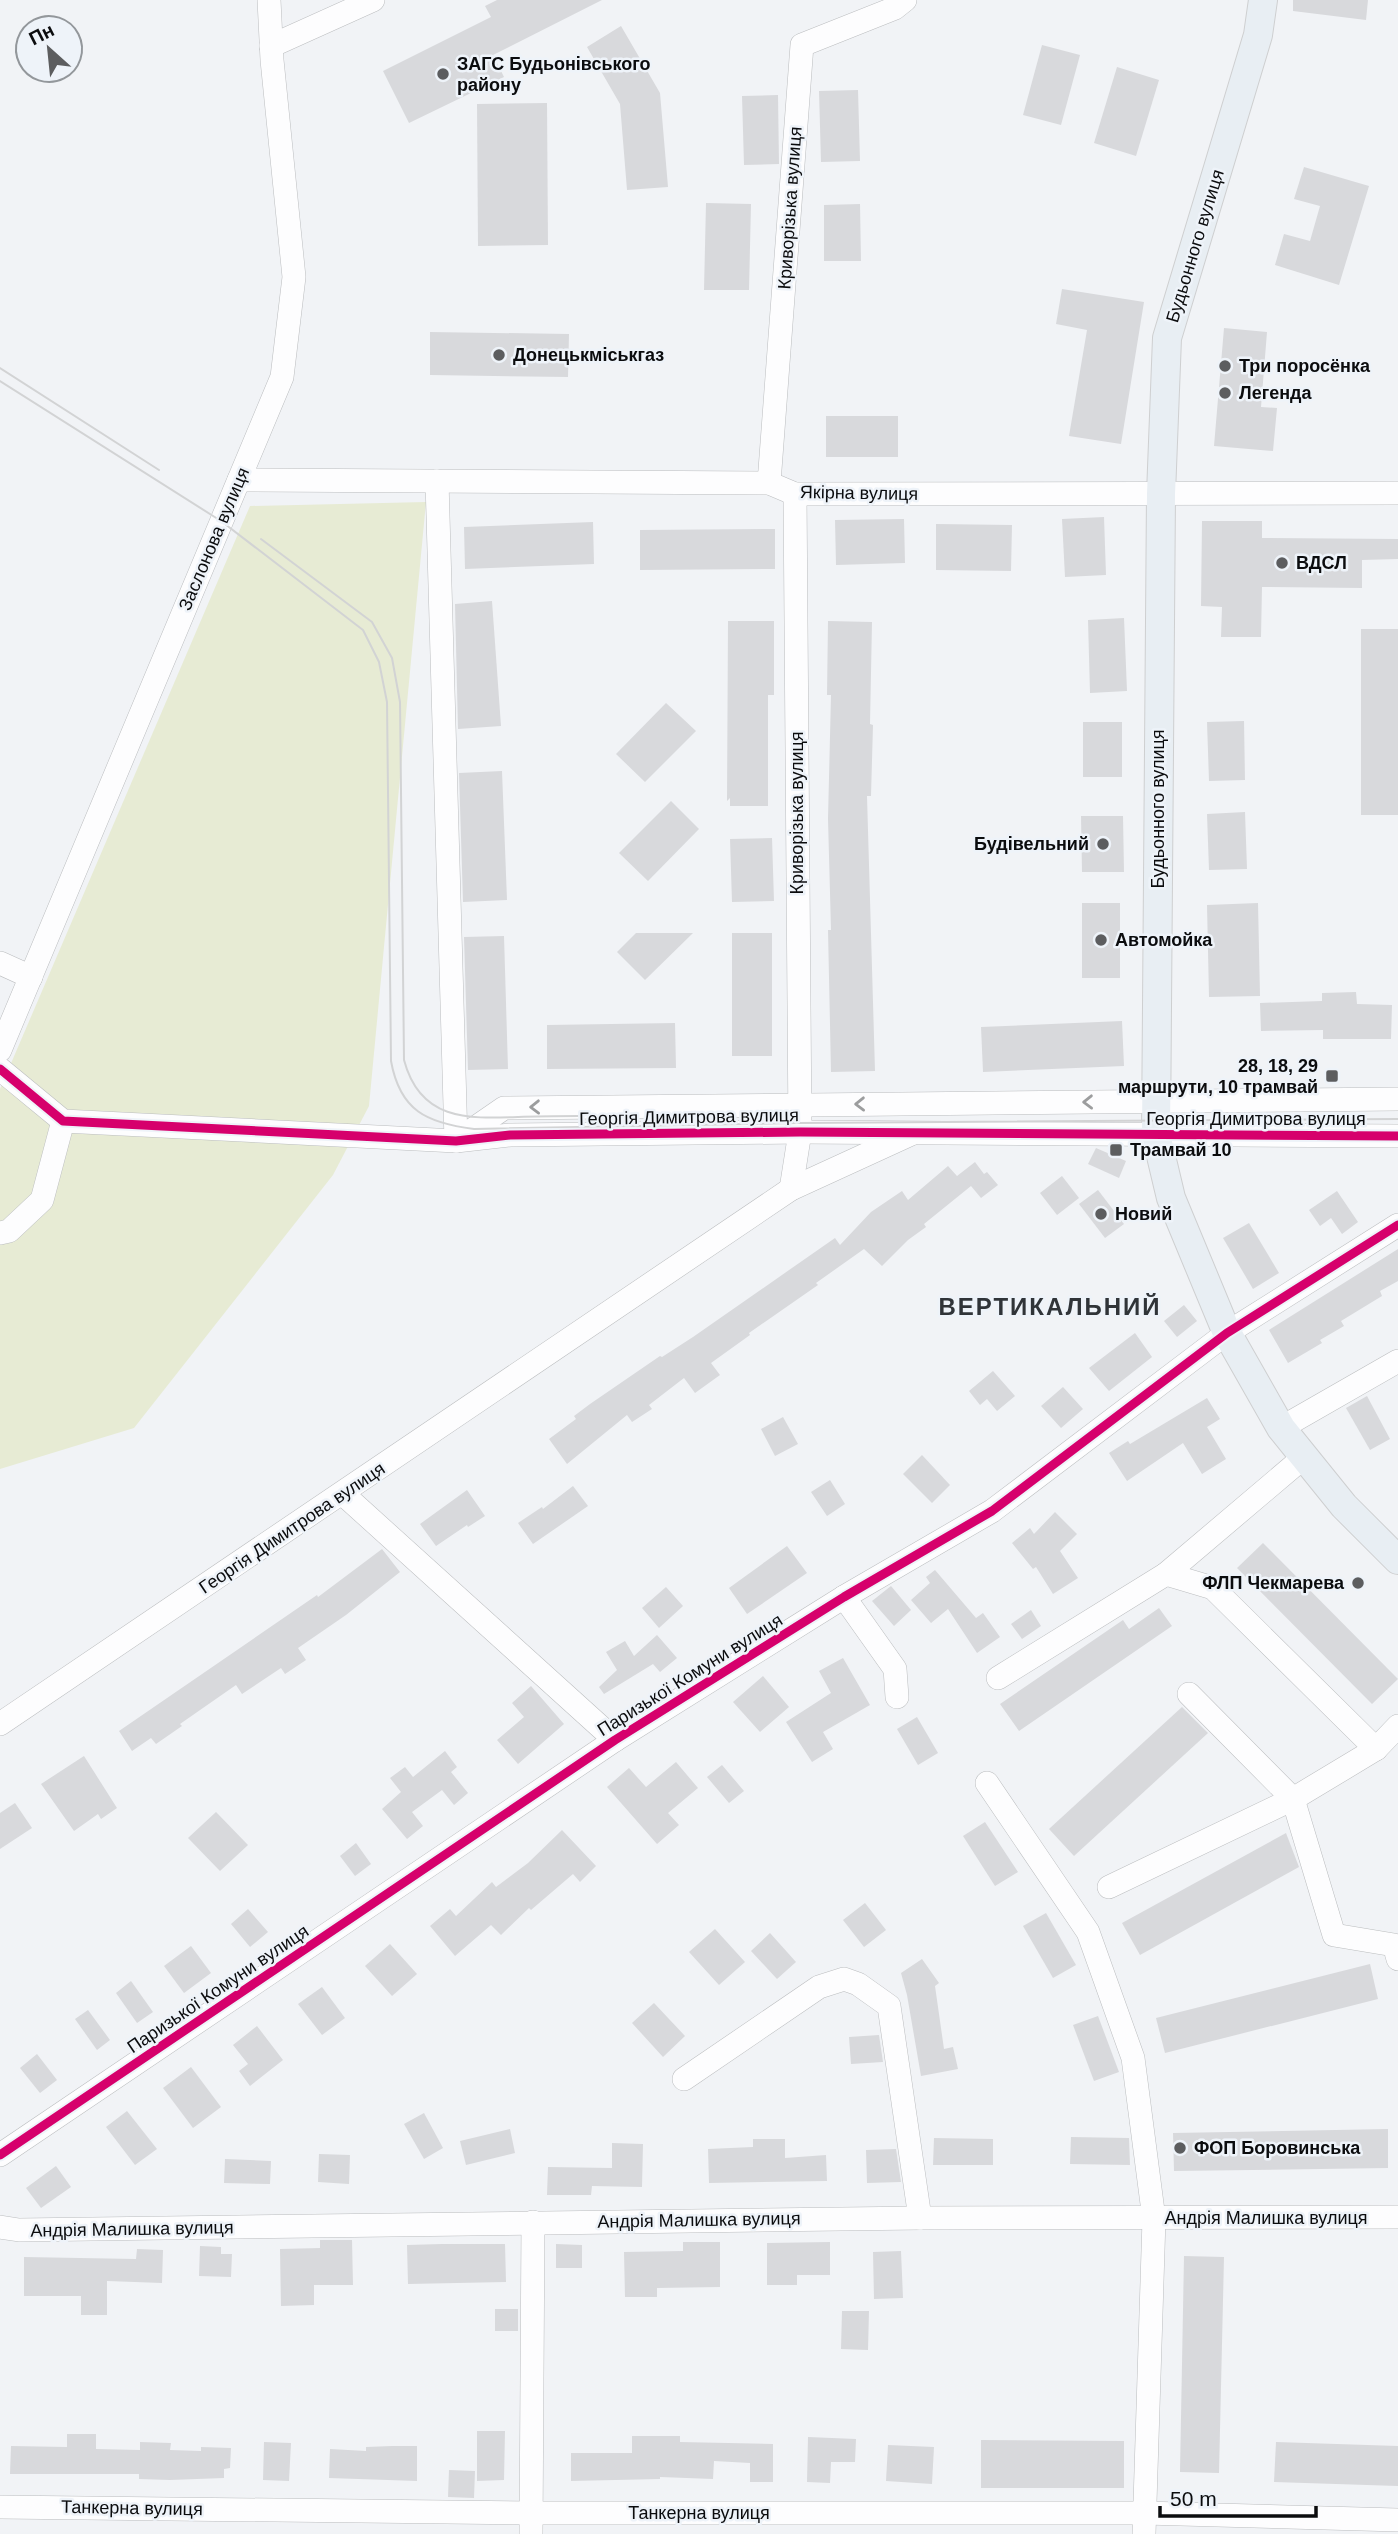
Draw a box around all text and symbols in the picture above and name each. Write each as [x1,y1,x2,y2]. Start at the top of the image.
north arrow [14,14,84,84]
text: Пн [26,19,57,49]
place label: ЗАГС Будьонівського району [457,54,651,95]
marker: ЗАГС Будьонівського району [435,66,451,82]
street label: Криворізька вулиця [774,126,806,290]
street label: Будьонного вулиця [1162,167,1228,325]
place label: Донецькміськгаз [513,345,664,365]
marker: Донецькміськгаз [491,347,507,363]
place label: Три поросёнка [1239,356,1371,376]
marker: Три поросёнка [1217,358,1233,374]
place label: Легенда [1239,383,1312,403]
marker: Легенда [1217,385,1233,401]
street label: Заслонова вулиця [175,465,253,613]
street label: Якірна вулиця [800,482,918,504]
place label: ВДСЛ [1296,553,1347,573]
marker: ВДСЛ [1274,555,1290,571]
street label: Будьонного вулиця [1148,729,1168,889]
street label: Криворізька вулиця [787,731,807,895]
place label: Будівельний [974,834,1089,854]
marker: Будівельний [1095,836,1111,852]
place label: Автомойка [1115,930,1213,950]
marker: Автомойка [1093,932,1109,948]
place label: 28, 18, 29 маршрути, 10 трамвай [1118,1056,1318,1097]
marker: 28, 18, 29 маршрути, 10 трамвай [1324,1068,1340,1084]
one-way arrow [1082,1094,1093,1110]
one-way arrow [855,1096,865,1112]
one-way arrow [529,1099,540,1115]
street label: Георгія Димитрова вулиця [579,1105,799,1129]
street label: Георгія Димитрова вулиця [1146,1109,1366,1129]
place label: Трамвай 10 [1130,1140,1232,1160]
marker: Трамвай 10 [1108,1142,1124,1158]
place label: Новий [1115,1204,1172,1224]
marker: Новий [1093,1206,1109,1222]
district label: ВЕРТИКАЛЬНИЙ [938,1293,1162,1320]
street label: Георгія Димитрова вулиця [195,1458,389,1598]
place label: ФЛП Чекмарева [1202,1573,1345,1593]
marker: ФЛП Чекмарева [1350,1575,1366,1591]
street label: Паризької Комуни вулиця [594,1610,786,1740]
street label: Паризької Комуни вулиця [124,1921,312,2057]
place label: ФОП Боровинська [1194,2138,1361,2158]
marker: ФОП Боровинська [1172,2140,1188,2156]
street label: Андрія Малишка вулиця [597,2208,801,2232]
street label: Андрія Малишка вулиця [1164,2208,1368,2228]
street label: Андрія Малишка вулиця [30,2217,234,2241]
scale bar [1160,2474,1316,2518]
text: 50 m [1170,2487,1217,2510]
street label: Танкерна вулиця [61,2497,203,2519]
street label: Танкерна вулиця [628,2503,770,2523]

